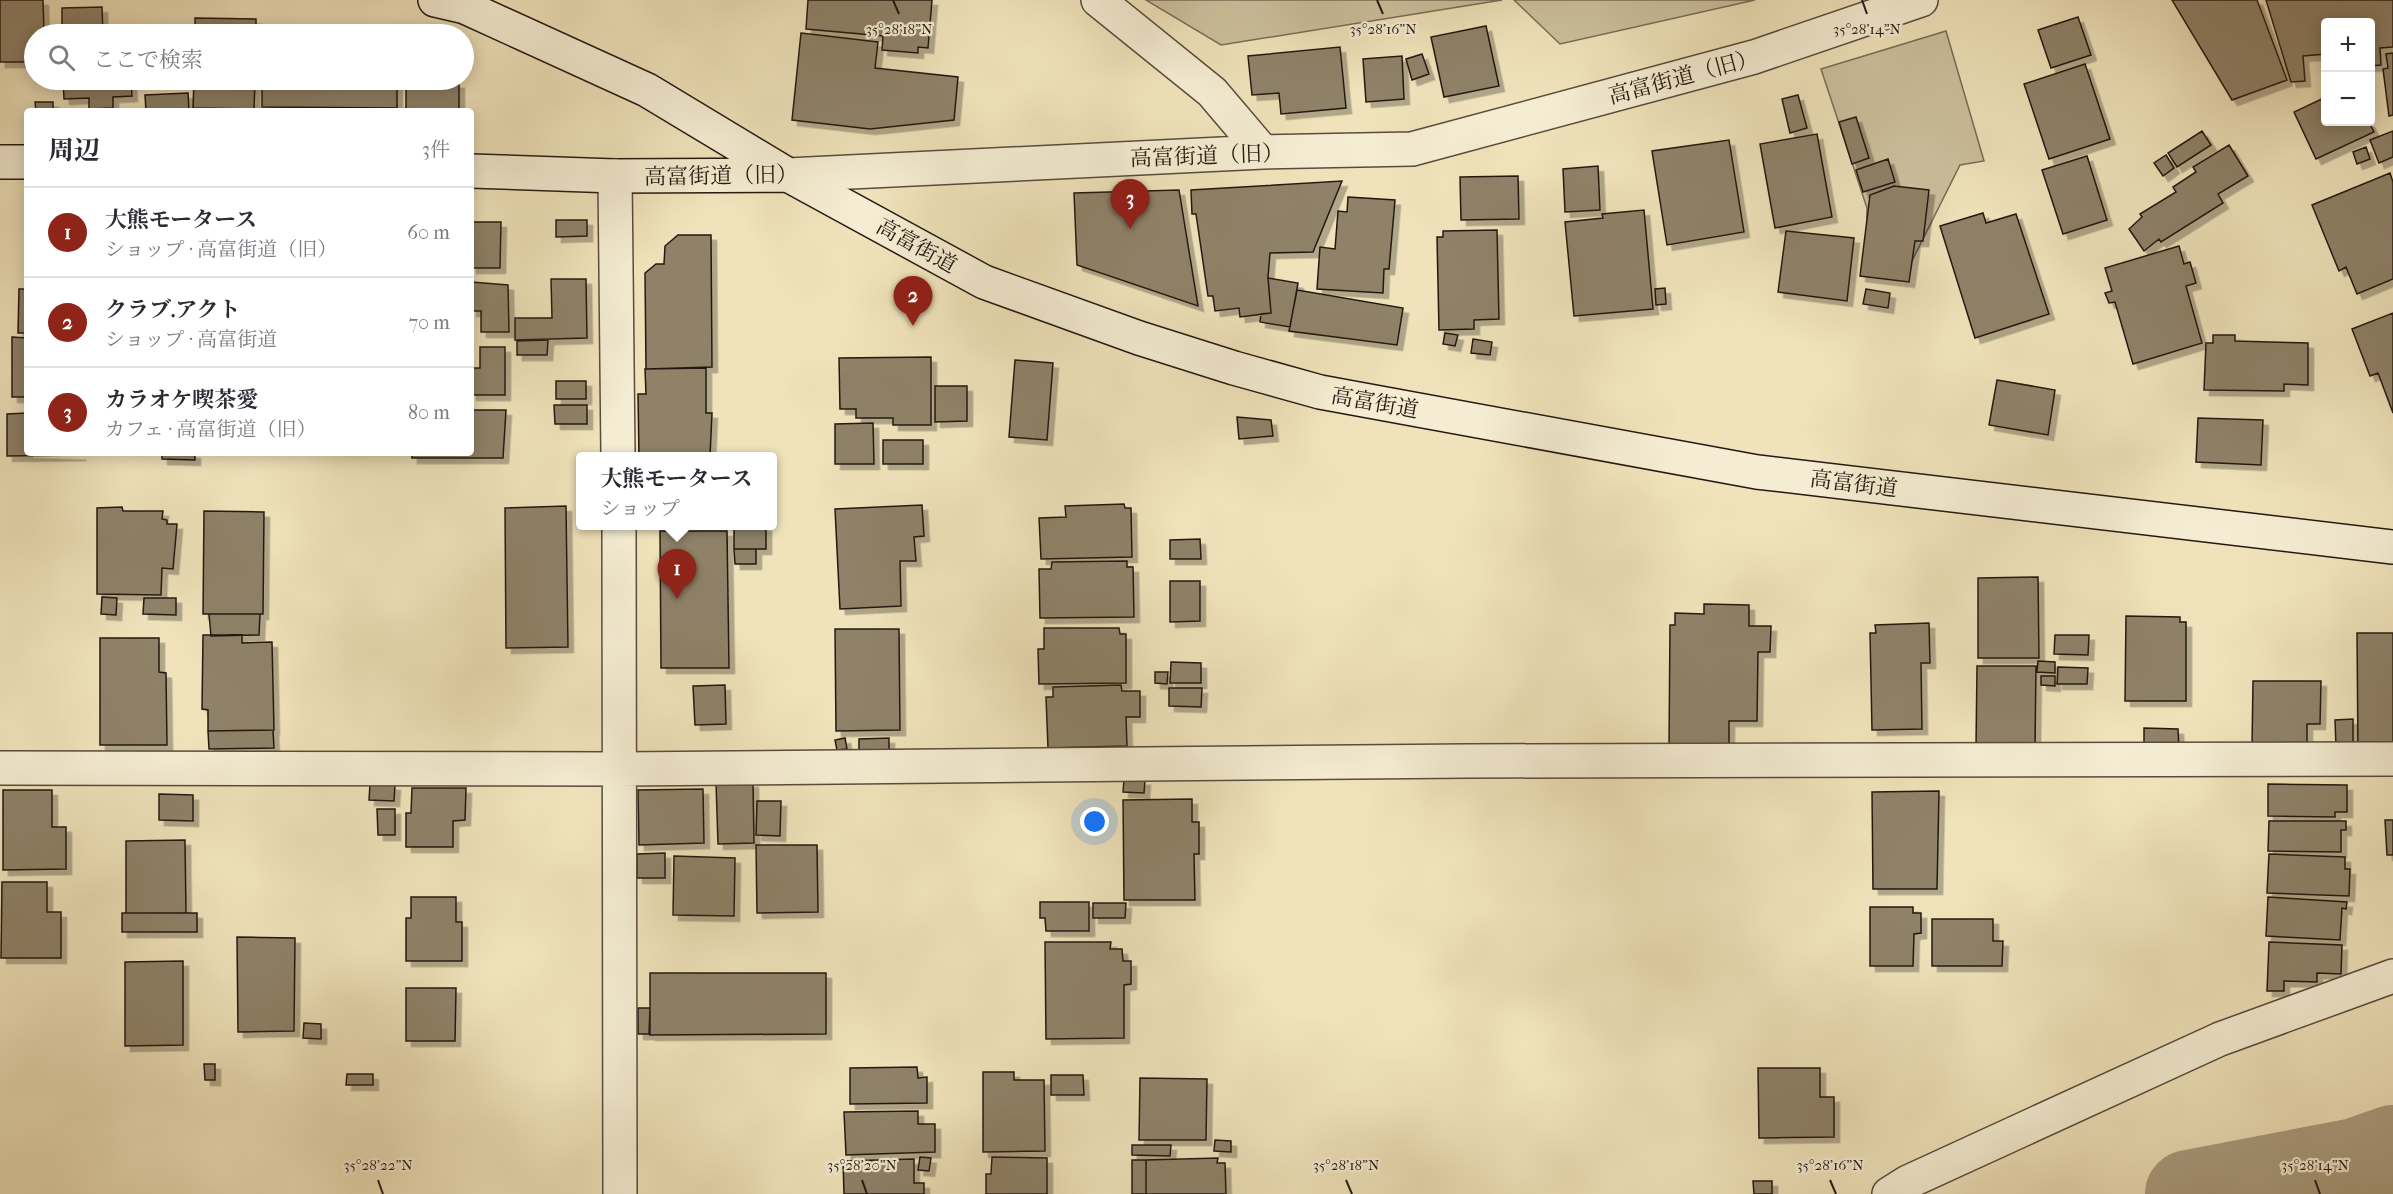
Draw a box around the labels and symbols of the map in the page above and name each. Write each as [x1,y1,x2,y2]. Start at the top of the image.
text: 35°28'18"N [866,20,933,38]
text: 35°28'16"N [1349,20,1417,38]
text: 35°28'14"N [1833,20,1902,38]
street label: 高富街道（旧） [1606,44,1761,109]
street label: 高富街道（旧） [1130,140,1284,172]
street label: 高富街道（旧） [644,162,798,190]
pin: 3 [1110,180,1150,229]
street label: 高富街道 [872,213,961,279]
pin: 2 [894,276,932,326]
street label: 高富街道 [1329,383,1420,423]
street label: 高富街道 [1809,466,1899,502]
pin: 1 [658,550,696,599]
your location [1080,807,1109,836]
text: 35°28'22"N [343,1156,413,1174]
text: 35°28'20"N [827,1156,897,1174]
text: 35°28'18"N [1313,1156,1380,1174]
text: 35°28'16"N [1796,1156,1864,1174]
text: 35°28'14"N [2281,1156,2350,1174]

